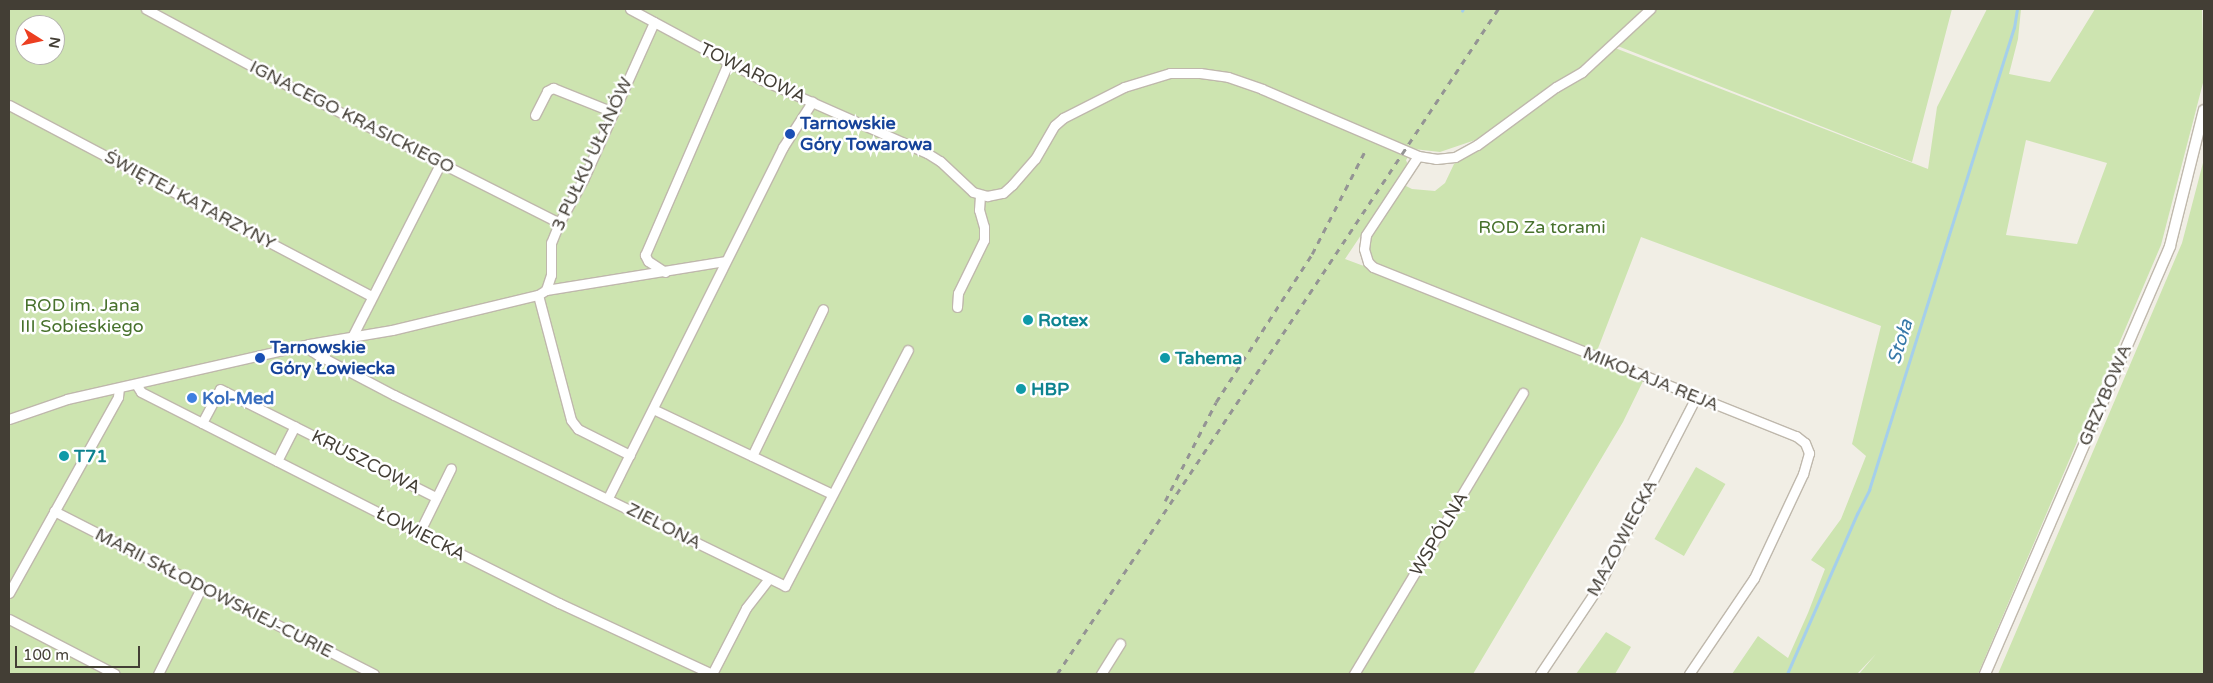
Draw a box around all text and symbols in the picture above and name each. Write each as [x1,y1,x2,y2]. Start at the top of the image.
north arrow [15,15,65,65]
text: N [45,36,64,50]
street label: TOWAROWA [696,38,810,108]
street label: IGNACEGO KRASICKIEGO [246,56,458,178]
street label: 3 PUŁKU UŁANÓW [547,74,637,234]
place label: Tarnowskie Góry Towarowa [800,113,932,156]
marker: Tarnowskie Góry Towarowa [784,128,796,140]
street label: ŚWIĘTEJ KATARZYNY [101,146,279,254]
park label: ROD Za torami [1478,216,1606,238]
park label: ROD im. Jana III Sobieskiego [20,295,144,338]
place label: Rotex [1038,309,1088,331]
marker: Rotex [1022,314,1034,326]
water label: Stoła [1883,317,1919,367]
place label: Tarnowskie Góry Łowiecka [270,337,395,379]
street label: GRZYBOWA [2074,341,2136,449]
street label: MIKOŁAJA REJA [1580,342,1722,416]
place label: Tahema [1175,347,1242,369]
marker: Tarnowskie Góry Łowiecka [254,352,266,364]
marker: Tahema [1159,352,1171,364]
place label: HBP [1031,378,1069,400]
marker: HBP [1015,383,1027,395]
place label: Kol-Med [202,387,274,409]
marker: Kol-Med [186,392,198,404]
street label: KRUSZCOWA [308,425,424,499]
place label: T71 [74,445,108,467]
marker: T71 [58,450,70,462]
street label: MAZOWIECKA [1582,476,1662,600]
street label: WSPÓLNA [1405,488,1473,580]
street label: ZIELONA [623,498,705,554]
street label: ŁOWIECKA [373,502,469,566]
street label: MARII SKŁODOWSKIEJ-CURIE [91,523,337,663]
scale bar [18,636,142,668]
text: 100 m [23,646,69,664]

